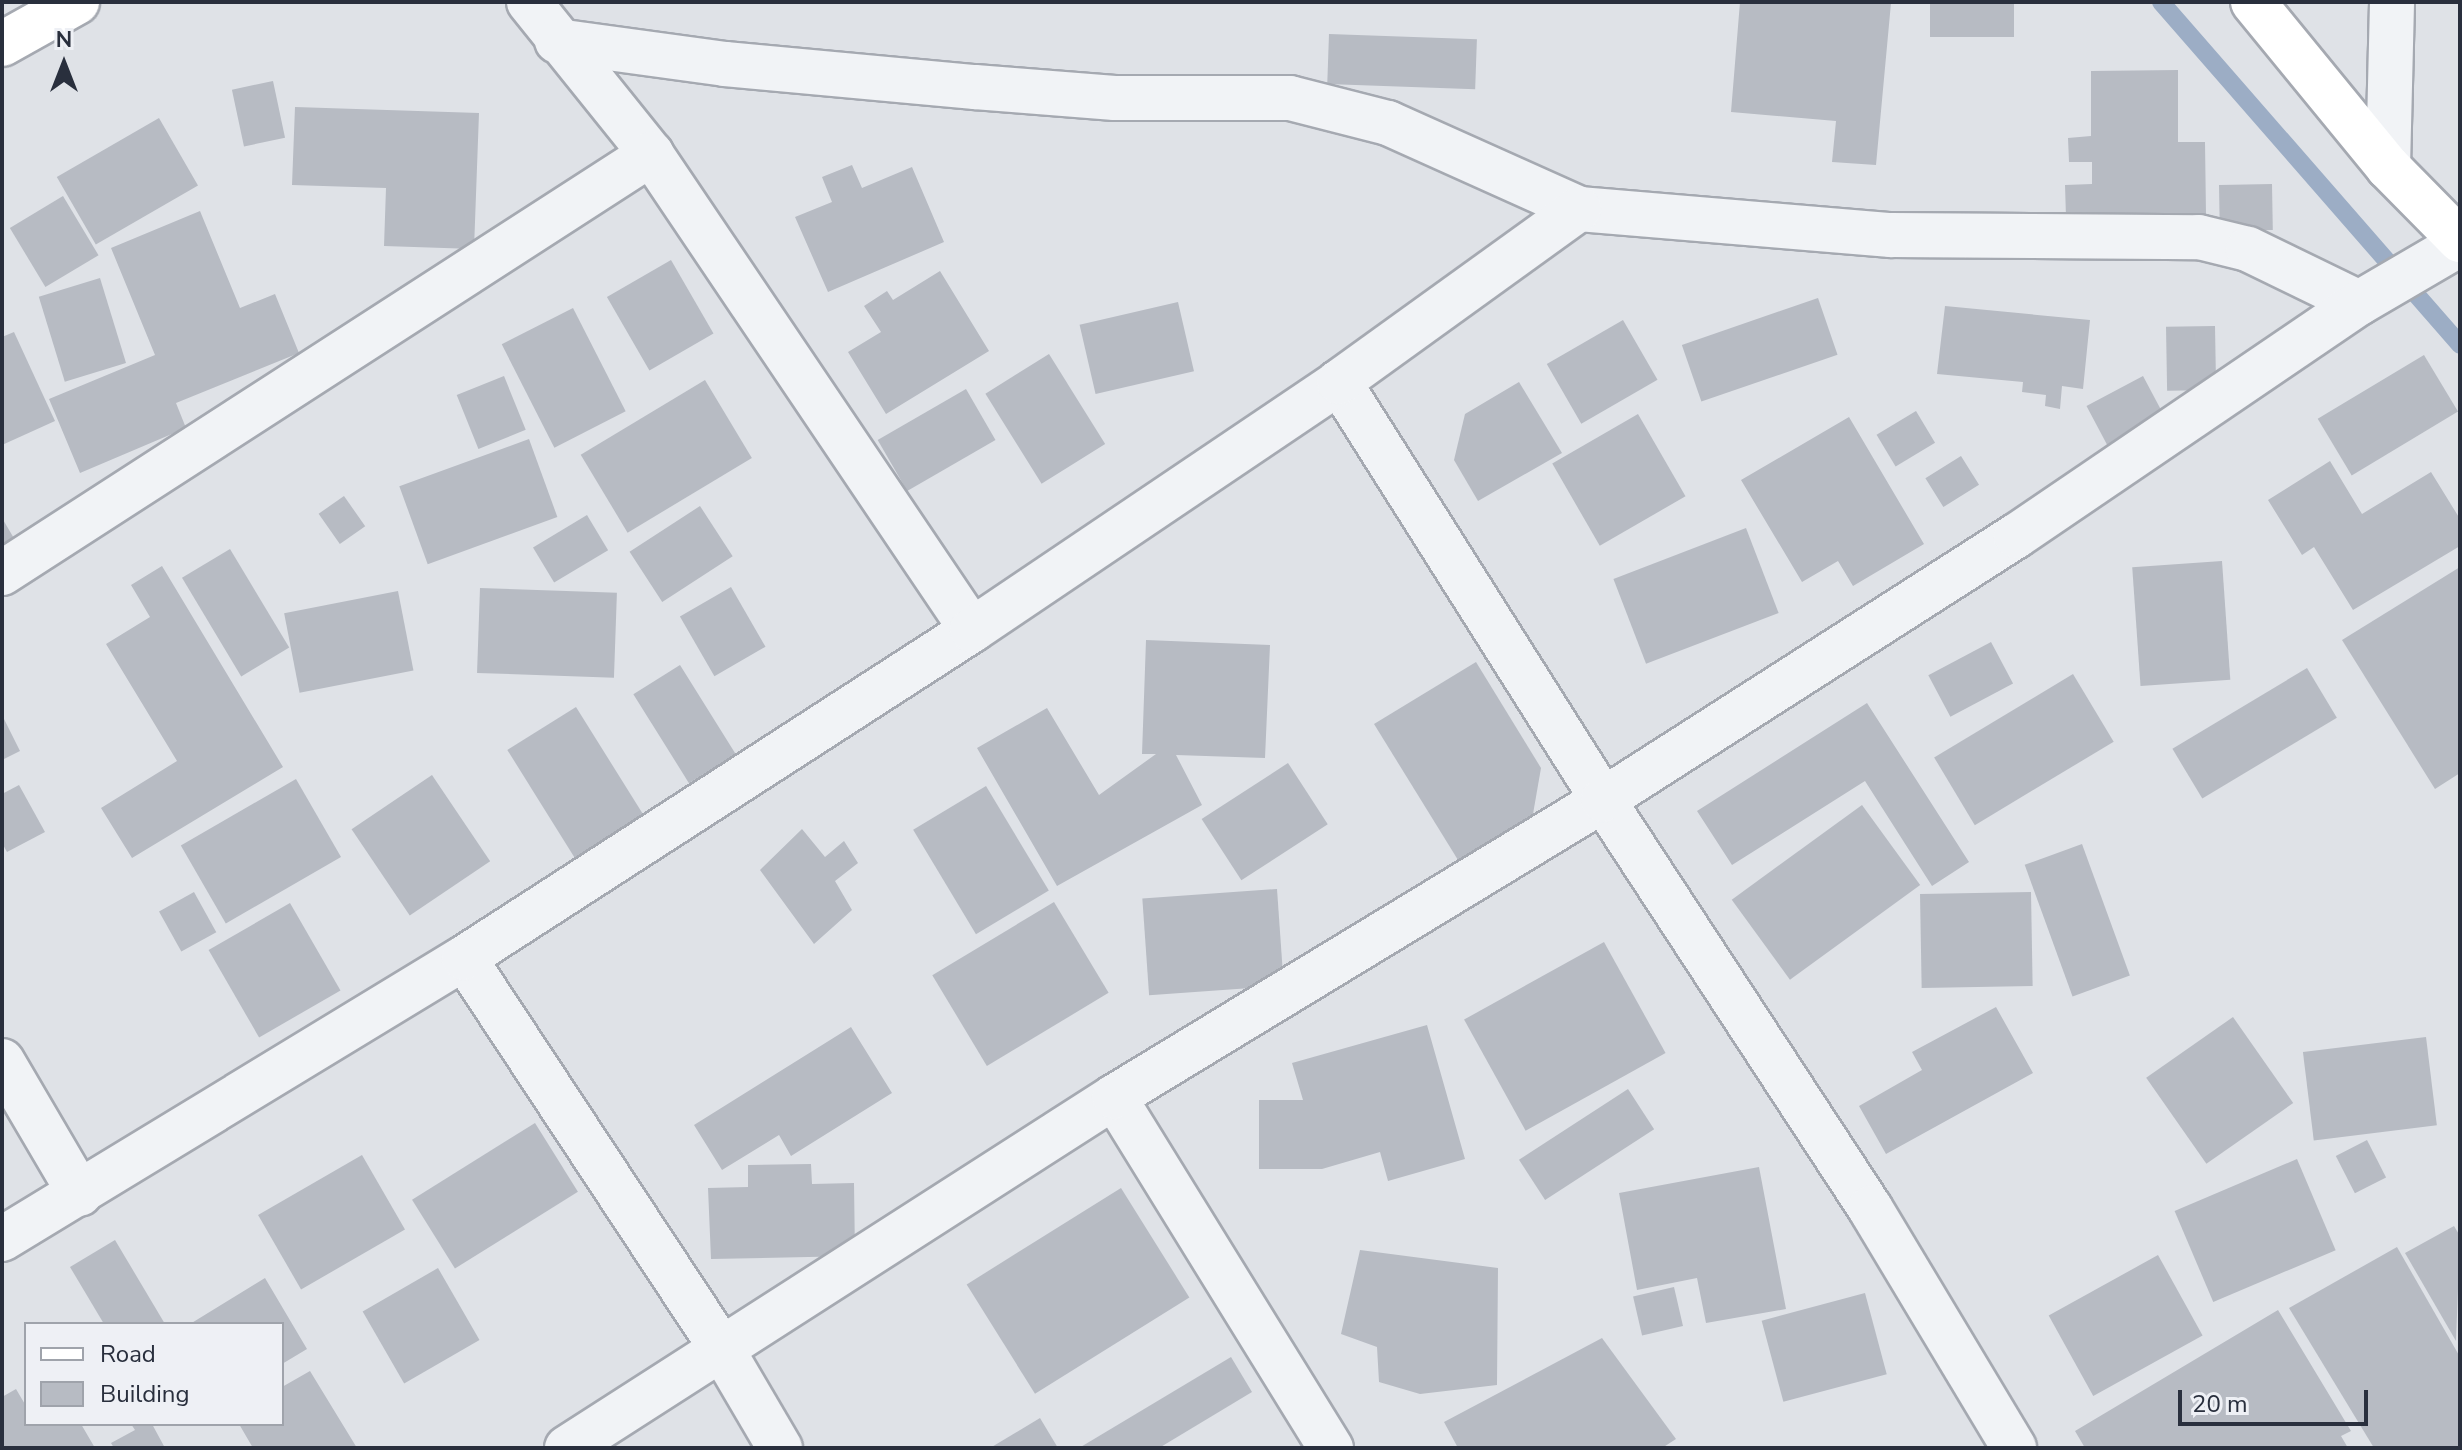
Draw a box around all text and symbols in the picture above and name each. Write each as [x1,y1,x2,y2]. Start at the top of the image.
north arrow [24,24,104,104]
text: N [56,25,72,55]
legend [24,1322,284,1426]
text: Road [100,1338,156,1370]
scale bar [2182,1374,2372,1424]
text: Building [100,1378,190,1410]
text: 20 m [2192,1388,2248,1420]

